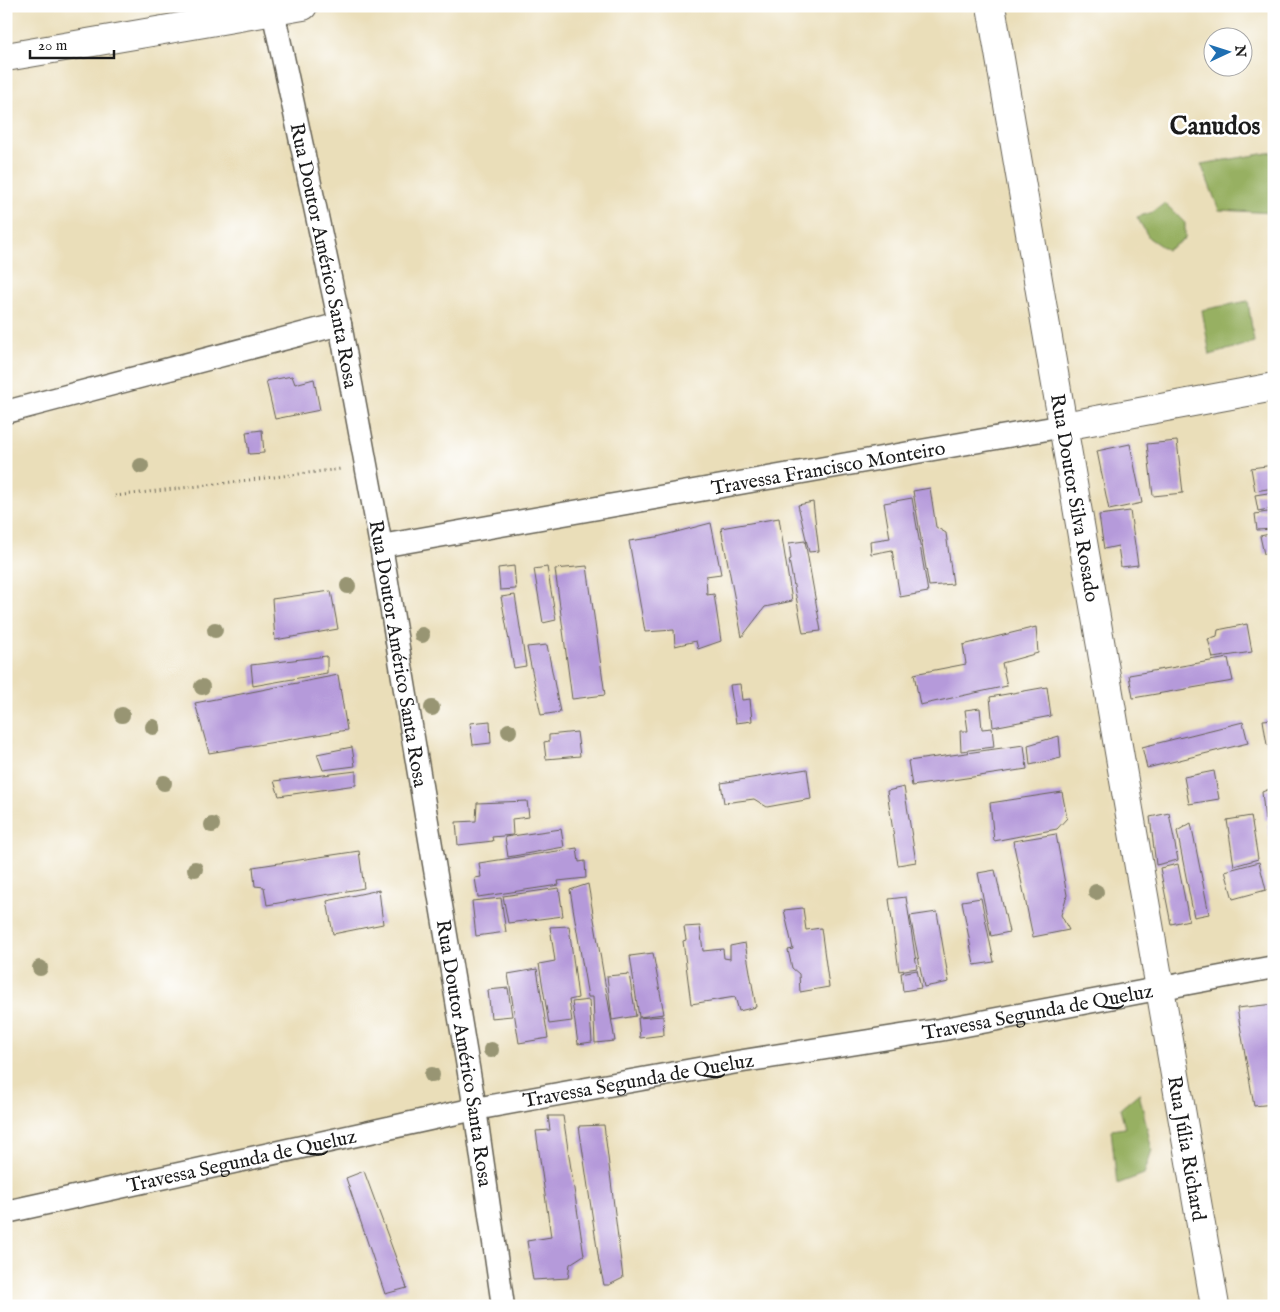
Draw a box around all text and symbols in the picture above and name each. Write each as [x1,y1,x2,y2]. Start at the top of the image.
scale bar [30,28,114,60]
north arrow [1202,28,1252,78]
text: 20 m [38,36,68,55]
text: N [1231,43,1249,58]
district label: Canudos [1170,111,1260,143]
street label: Rua Doutor Américo Santa Rosa [283,121,363,391]
street label: Rua Doutor Silva Rosado [1044,392,1104,604]
street label: Travessa Francisco Monteiro [709,436,948,502]
street label: Rua Doutor Américo Santa Rosa [362,518,432,790]
street label: Rua Doutor Américo Santa Rosa [430,918,497,1189]
street label: Travessa Segunda de Queluz [921,979,1155,1046]
street label: Travessa Segunda de Queluz [521,1049,756,1114]
street label: Rua Júlia Richard [1161,1074,1211,1223]
street label: Travessa Segunda de Queluz [125,1124,359,1199]

